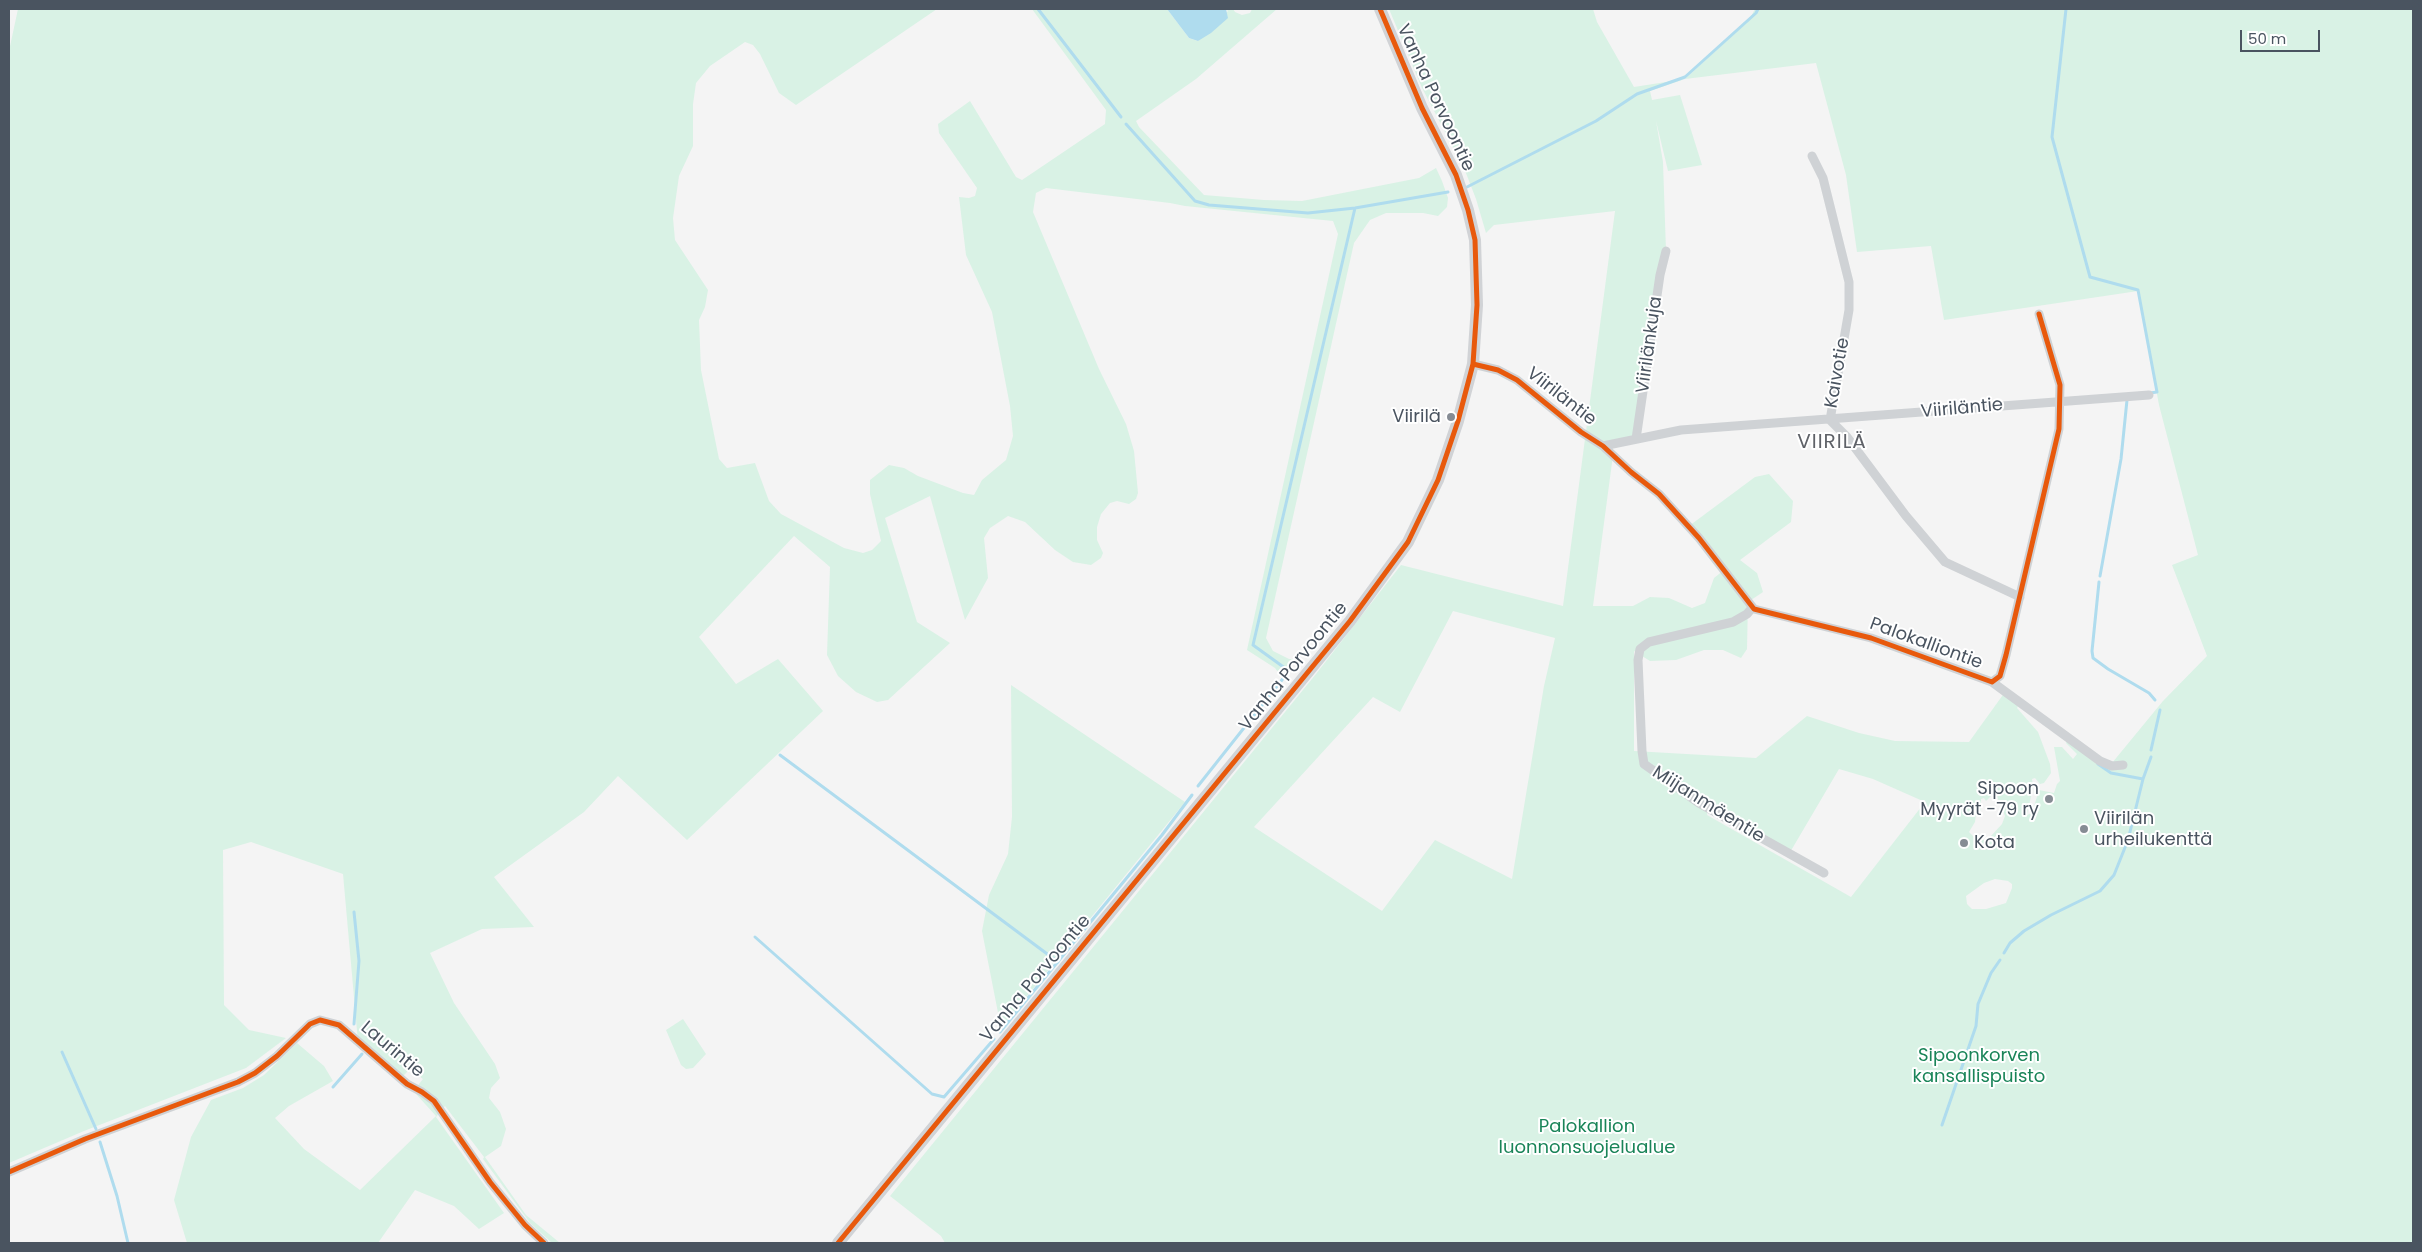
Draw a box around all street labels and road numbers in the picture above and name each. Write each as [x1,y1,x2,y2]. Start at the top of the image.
street label: Vanha Porvoontie [1391,21,1479,175]
street label: Viirilänkuja [1633,295,1667,395]
street label: Kaivotie [1821,336,1855,410]
street label: Viiriläntie [1522,363,1600,431]
street label: Viiriläntie [1920,395,2004,423]
street label: Vanha Porvoontie [1235,598,1353,736]
street label: Palokalliontie [1867,614,1985,674]
street label: Miijanmäentie [1648,762,1768,848]
street label: Vanha Porvoontie [976,911,1096,1047]
street label: Laurintie [356,1017,428,1083]

